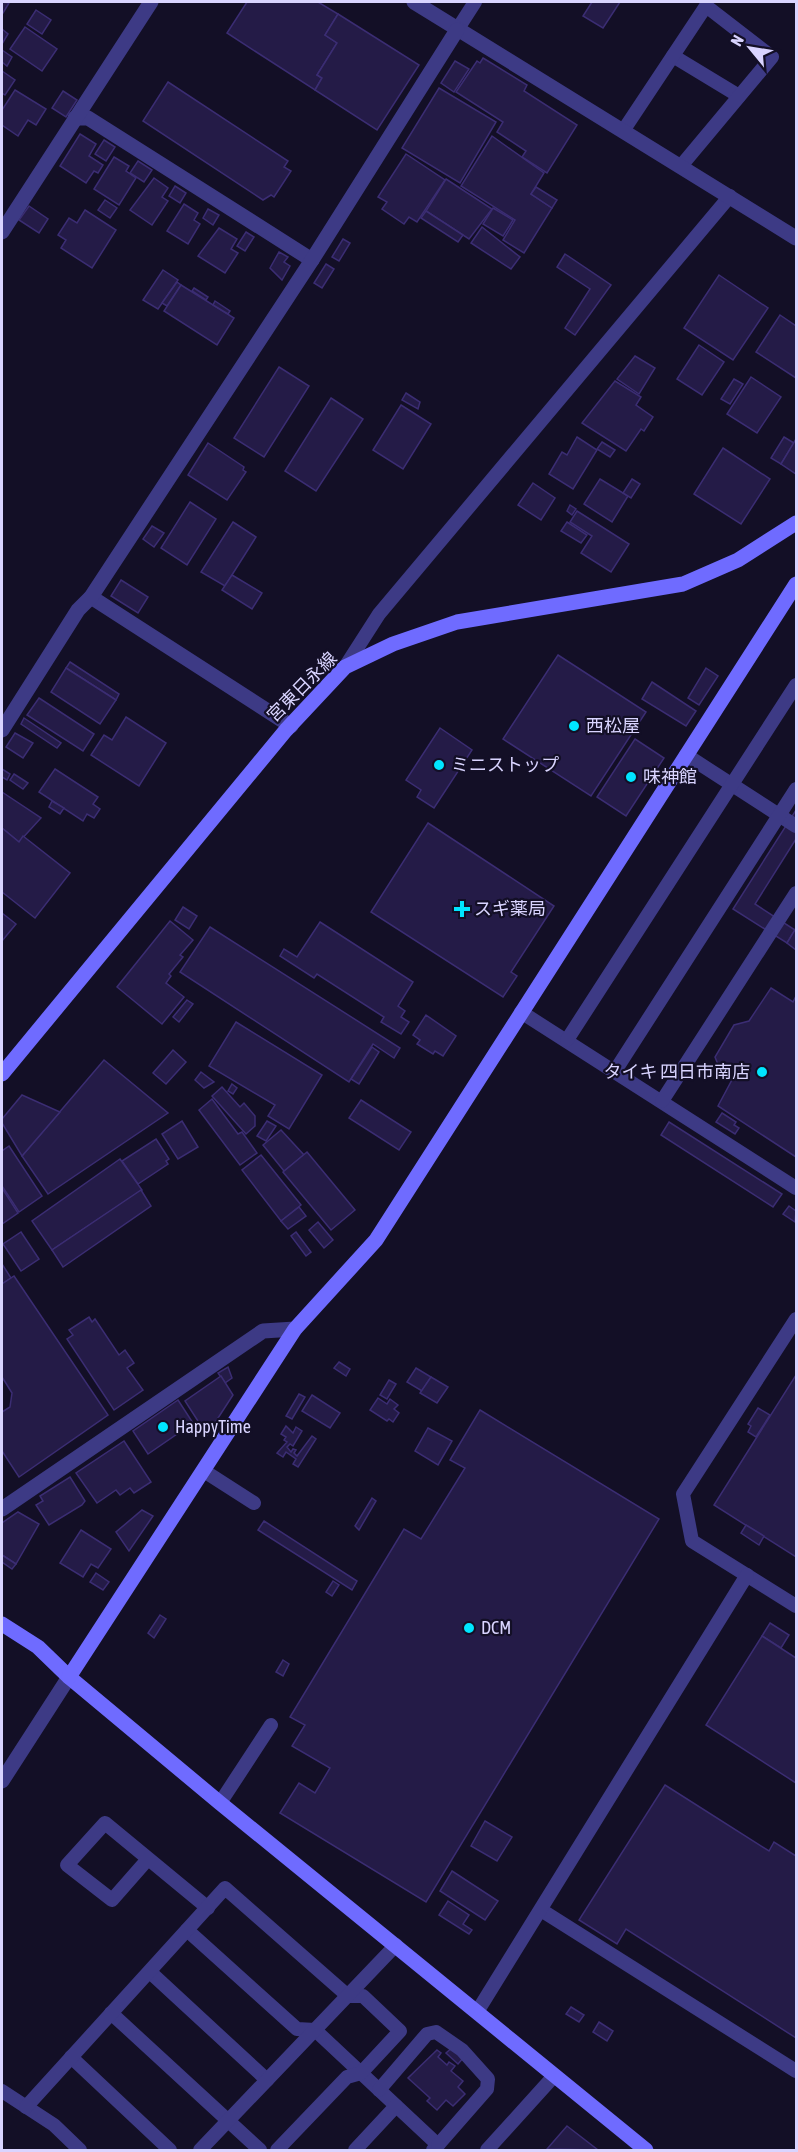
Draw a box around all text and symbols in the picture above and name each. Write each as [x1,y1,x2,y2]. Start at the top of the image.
north arrow [720,18,780,78]
text: N [727,32,747,49]
street label: 宮東日永線 [262,647,341,726]
place label: 西松屋 [586,715,640,736]
marker: 西松屋 [567,719,581,733]
place label: ミニストップ [451,754,559,775]
marker: ミニストップ [432,758,446,772]
place label: 味神館 [643,766,697,787]
marker: 味神館 [624,770,638,784]
place label: スギ薬局 [474,898,546,919]
marker: スギ薬局 [455,902,469,916]
place label: タイキ 四日市南店 [604,1061,750,1082]
marker: タイキ 四日市南店 [755,1065,769,1079]
place label: HappyTime [175,1416,251,1437]
marker: HappyTime [156,1420,170,1434]
place label: DCM [481,1617,511,1638]
marker: DCM [462,1621,476,1635]

